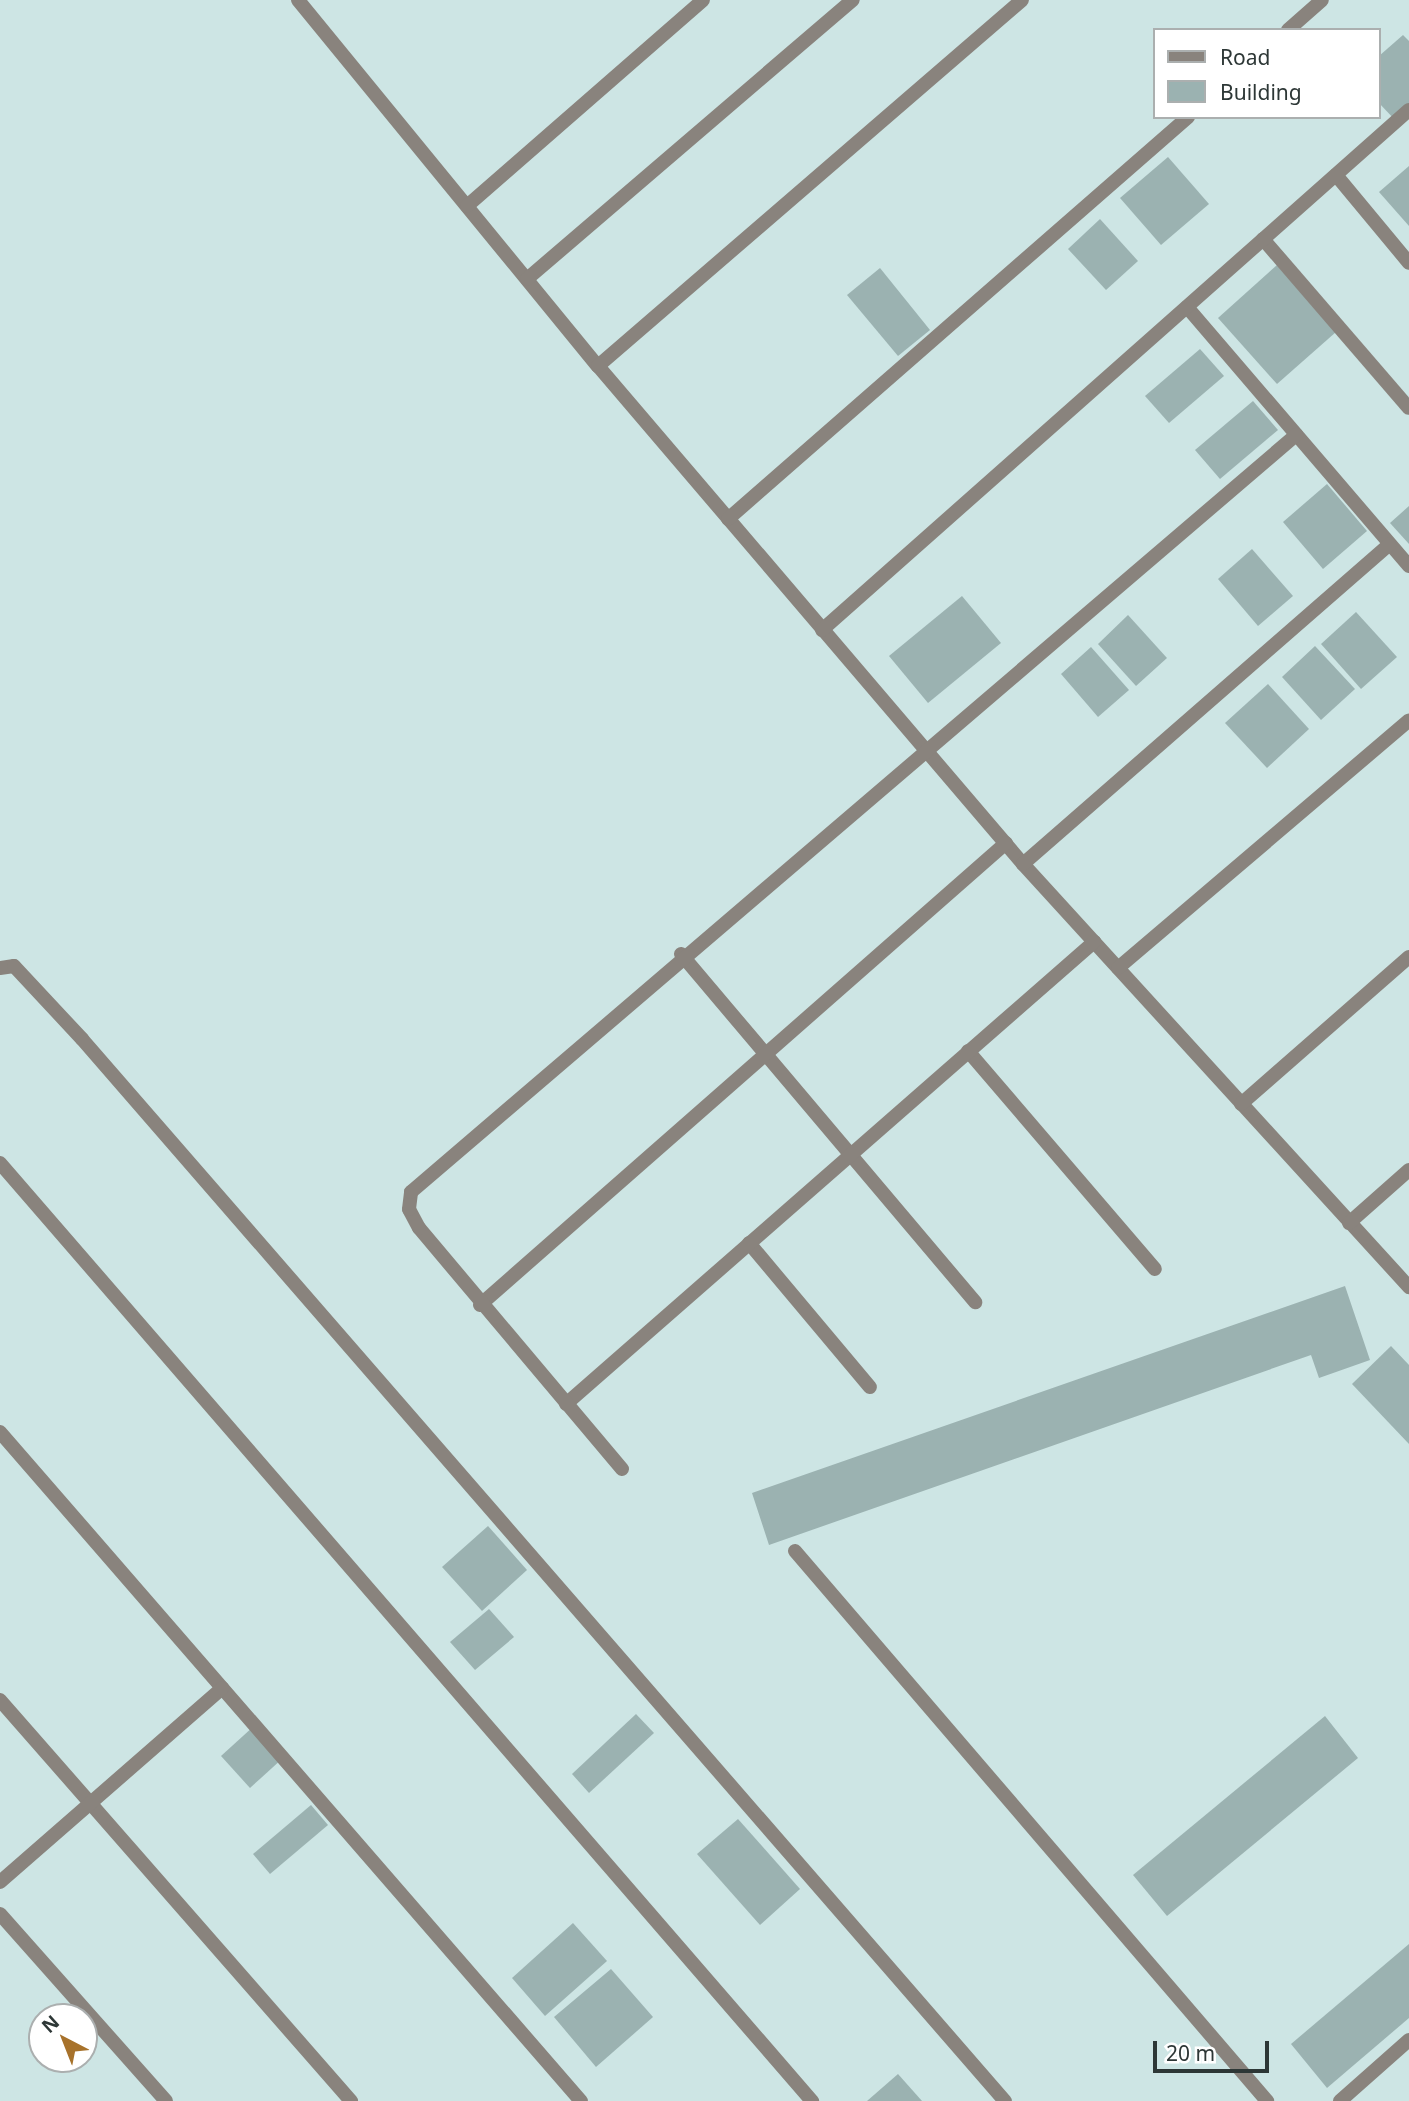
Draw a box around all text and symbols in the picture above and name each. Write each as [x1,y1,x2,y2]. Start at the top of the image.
legend [1154,28,1381,119]
text: Road [1220,43,1270,71]
text: Building [1220,78,1302,106]
north arrow [28,2003,98,2073]
text: N [36,2009,65,2039]
scale bar [1157,2028,1272,2072]
text: 20 m [1166,2039,1215,2067]

